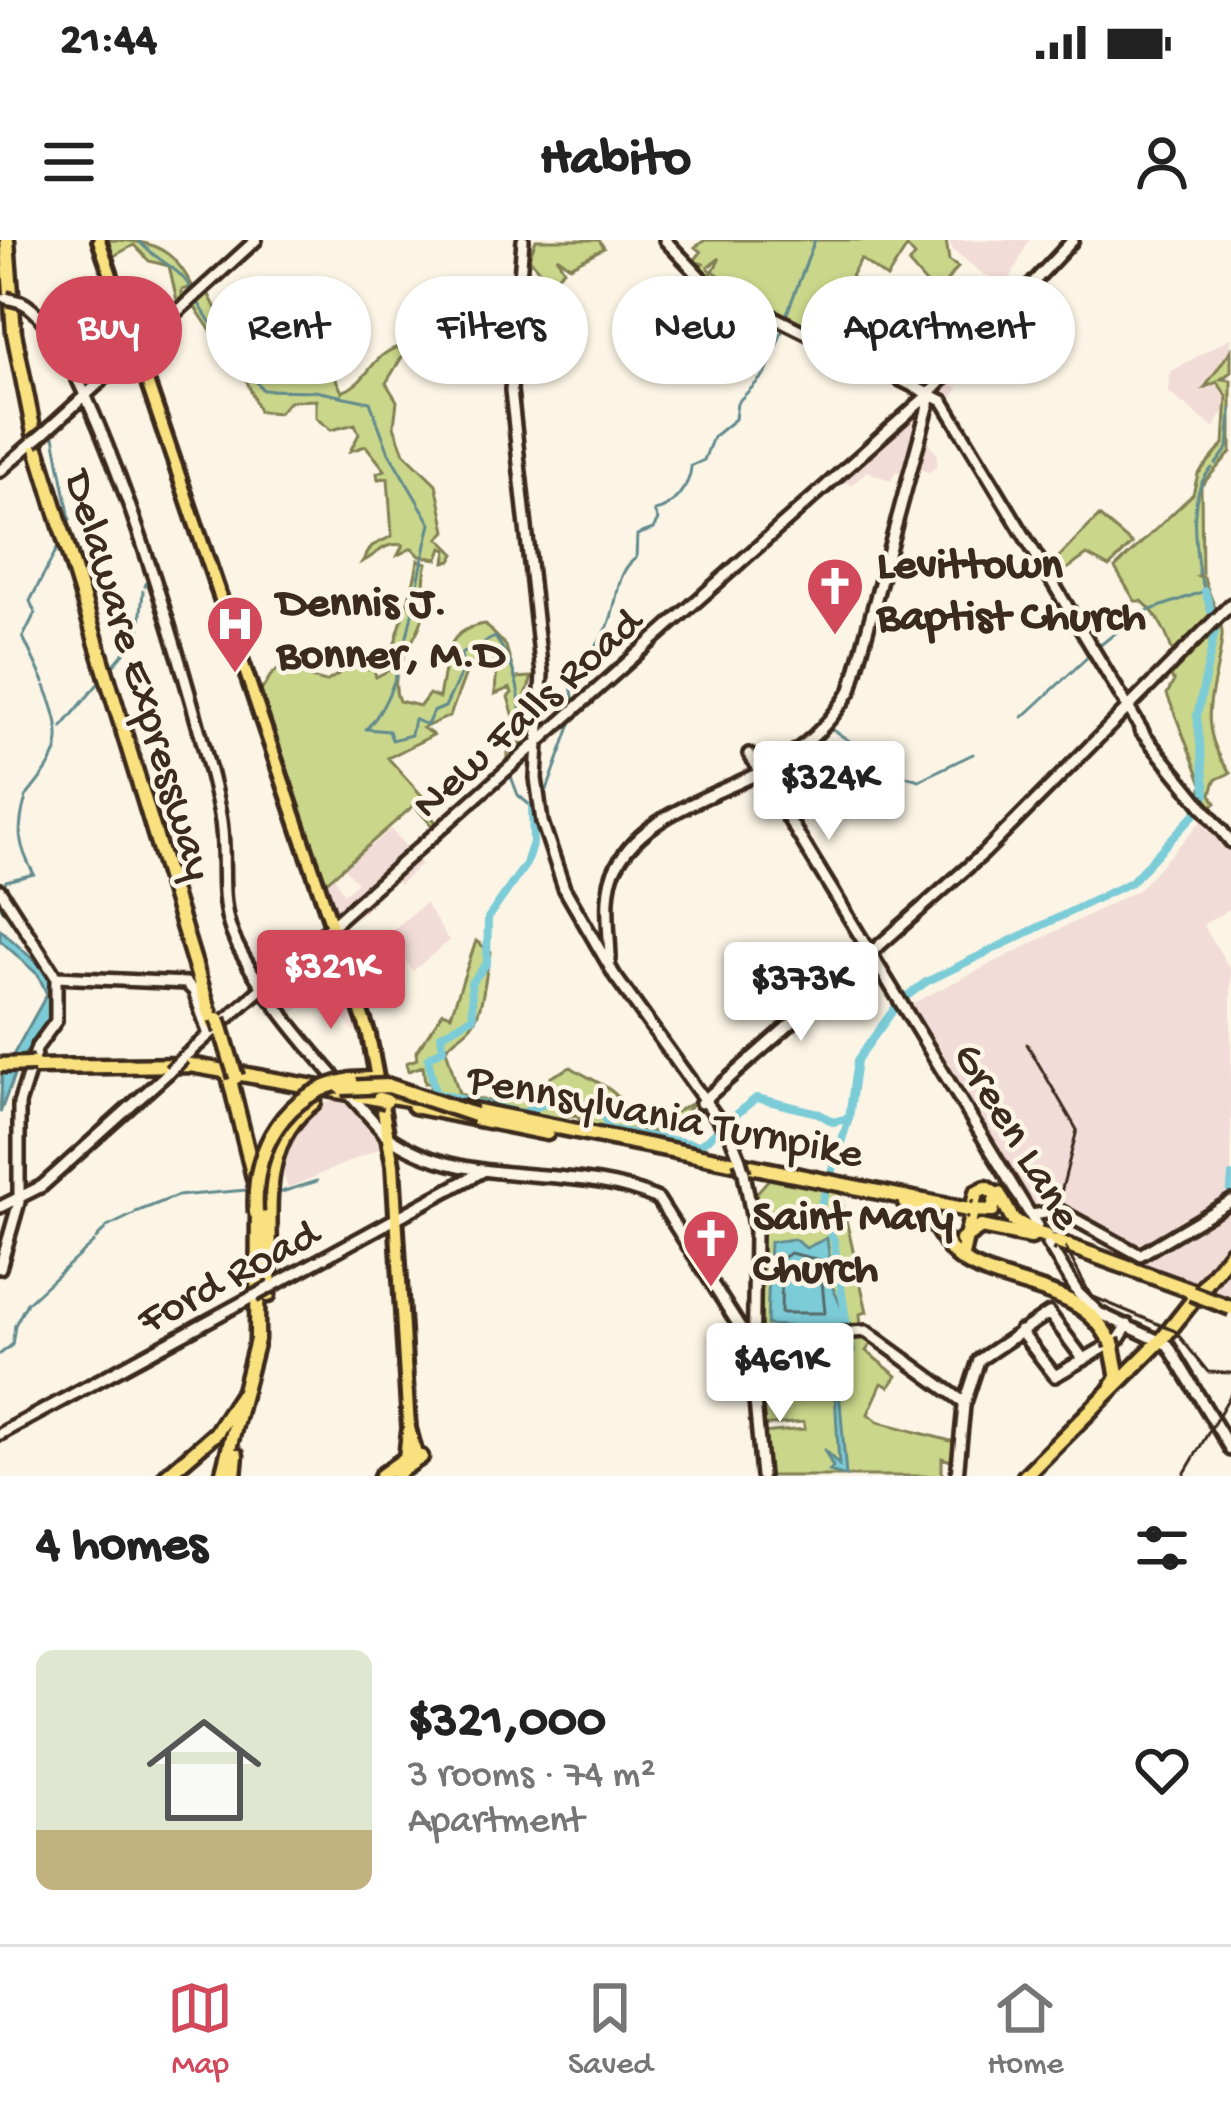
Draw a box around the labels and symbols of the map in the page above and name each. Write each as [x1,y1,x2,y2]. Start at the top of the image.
street label: Delaware Expressway [47,462,223,887]
place label: Levittown Baptist Church [875,541,1146,646]
church icon: Levittown Baptist Church [804,555,866,637]
place label: Dennis J. Bonner, M.D [273,579,506,684]
hospital icon: Dennis J. Bonner, M.D [204,593,266,675]
street label: New Falls Road [403,596,658,833]
pin: $324K [745,741,913,843]
pin: $321K [247,930,415,1032]
pin: $373K [717,942,885,1044]
street label: Green Lane [938,1035,1091,1242]
street label: Pennsylvania Turnpike [460,1055,868,1184]
place label: Saint Mary Church [753,1193,954,1298]
church icon: Saint Mary Church [680,1207,742,1289]
street label: Ford Road [129,1208,332,1350]
pin: $461K [696,1323,864,1425]

